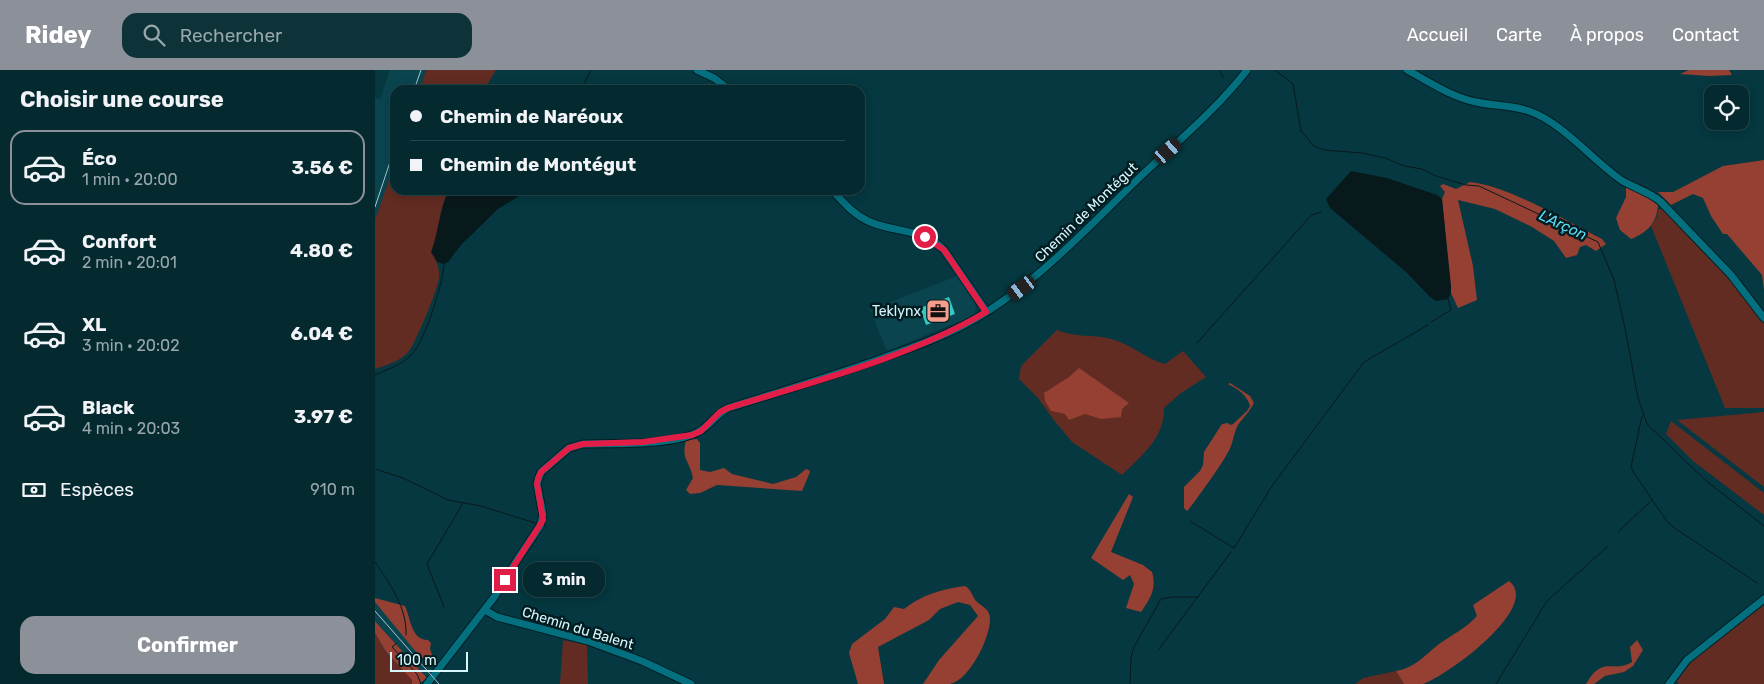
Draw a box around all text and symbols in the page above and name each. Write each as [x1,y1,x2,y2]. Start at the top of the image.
search box [122,13,472,58]
text: Ridey [25,21,92,49]
icon: search [140,21,168,49]
text: Rechercher [180,24,282,47]
text: Accueil [1407,24,1468,46]
text: Carte [1496,24,1542,46]
text: À propos [1570,24,1644,46]
text: Contact [1672,24,1739,46]
map controls [1704,85,1749,130]
button: locate [1704,85,1749,130]
text: Choisir une course [20,86,224,113]
text: Chemin de Naréoux [440,105,623,128]
car [1151,135,1184,167]
icon: car [22,145,67,190]
text: Éco [82,147,117,170]
text: Chemin de Montégut [440,153,636,176]
text: 3.56 € [291,156,353,179]
street label: Chemin de Montégut [1031,159,1142,266]
text: 1 min · 20:00 [82,170,178,189]
water label: L'Arçon [1536,206,1590,244]
route start [914,226,936,248]
icon: car [22,228,67,273]
text: Confort [82,230,156,253]
text: 4.80 € [290,239,353,262]
text: 2 min · 20:01 [82,253,177,272]
car [1005,273,1038,303]
office icon: Teklynx [925,298,951,324]
place label: Teklynx [872,303,921,320]
icon: car [22,311,67,356]
text: XL [82,313,106,336]
text: 6.04 € [291,322,353,345]
text: 3 min · 20:02 [82,336,180,355]
icon: car [22,394,67,439]
text: Black [82,396,134,419]
text: 3.97 € [294,405,353,428]
text: 4 min · 20:03 [82,419,180,438]
icon: cash [20,476,48,504]
text: Espèces [60,478,134,501]
text: 910 m [310,480,355,499]
callout: 3 min [523,562,605,598]
route end [494,569,516,591]
text: 3 min [542,570,586,589]
street label: Chemin du Balent [520,603,636,654]
button: Confirmer [20,616,355,674]
scale bar [390,649,467,672]
text: 100 m [397,652,437,669]

